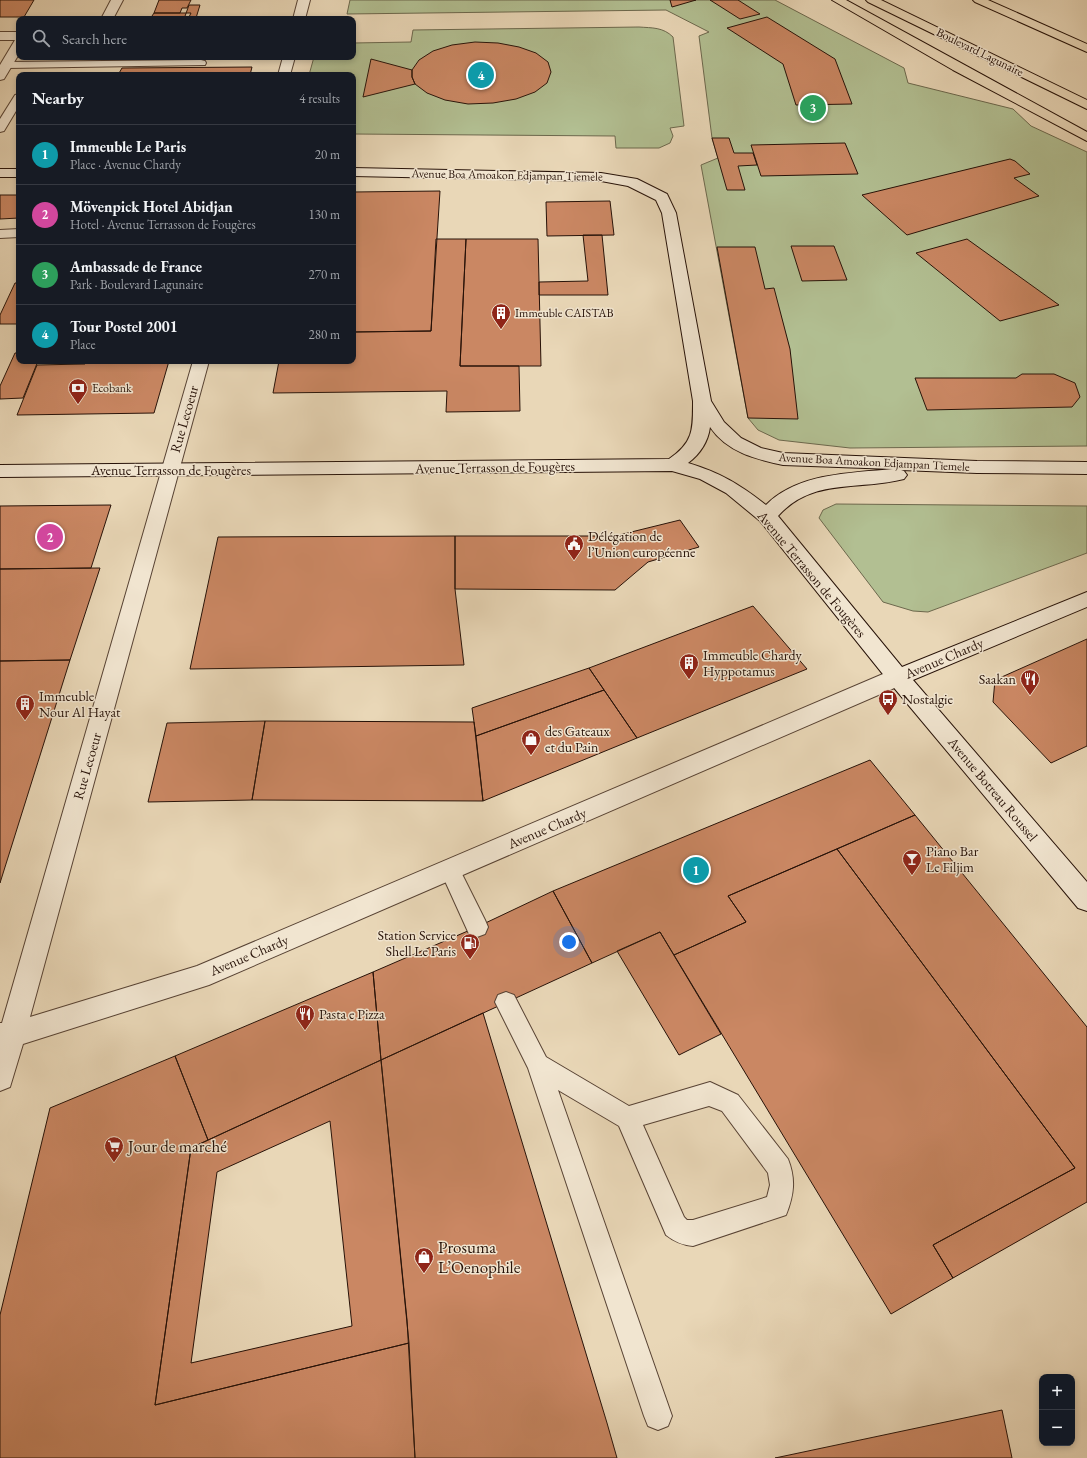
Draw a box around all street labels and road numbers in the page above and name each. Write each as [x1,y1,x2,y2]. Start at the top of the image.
street label: Boulevard Lagunaire [934,24,1027,80]
street label: Avenue Boa Amoakon Edjampan Tiemele [410,165,603,185]
street label: Rue Lecoeur [166,383,202,455]
street label: Avenue Boa Amoakon Edjampan Tiemele [777,449,970,475]
street label: Avenue Terrasson de Fougères [414,457,576,477]
street label: Avenue Terrasson de Fougères [90,461,252,479]
street label: Avenue Terrasson de Fougères [753,506,871,641]
street label: Avenue Chardy [901,633,987,683]
street label: Rue Lecoeur [69,730,105,802]
street label: Avenue Botreau Roussel [943,732,1042,845]
street label: Avenue Chardy [504,803,590,853]
street label: Avenue Chardy [206,930,292,980]

